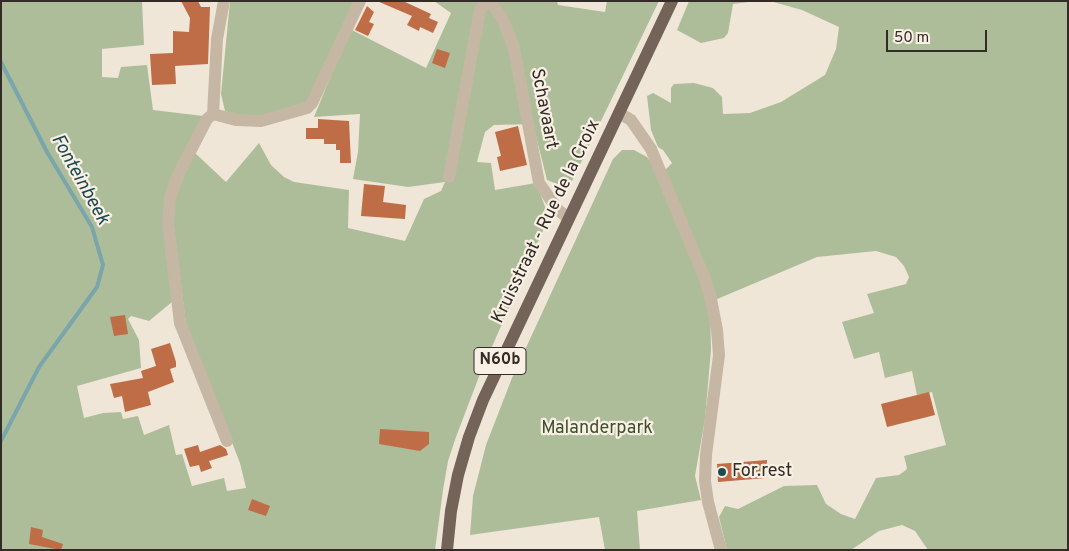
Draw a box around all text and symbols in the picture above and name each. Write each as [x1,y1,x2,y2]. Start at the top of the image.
scale bar [889,20,990,52]
text: 50 m [894,29,929,48]
street label: Schavaart [525,67,561,151]
street label: Kruisstraat - Rue de la Croix [488,116,606,328]
water label: Fonteinbeek [45,131,113,229]
road number: N60b [474,348,526,374]
park label: Malanderpark [541,418,653,440]
place label: For.rest [732,461,792,483]
marker: For.rest [716,466,728,478]

